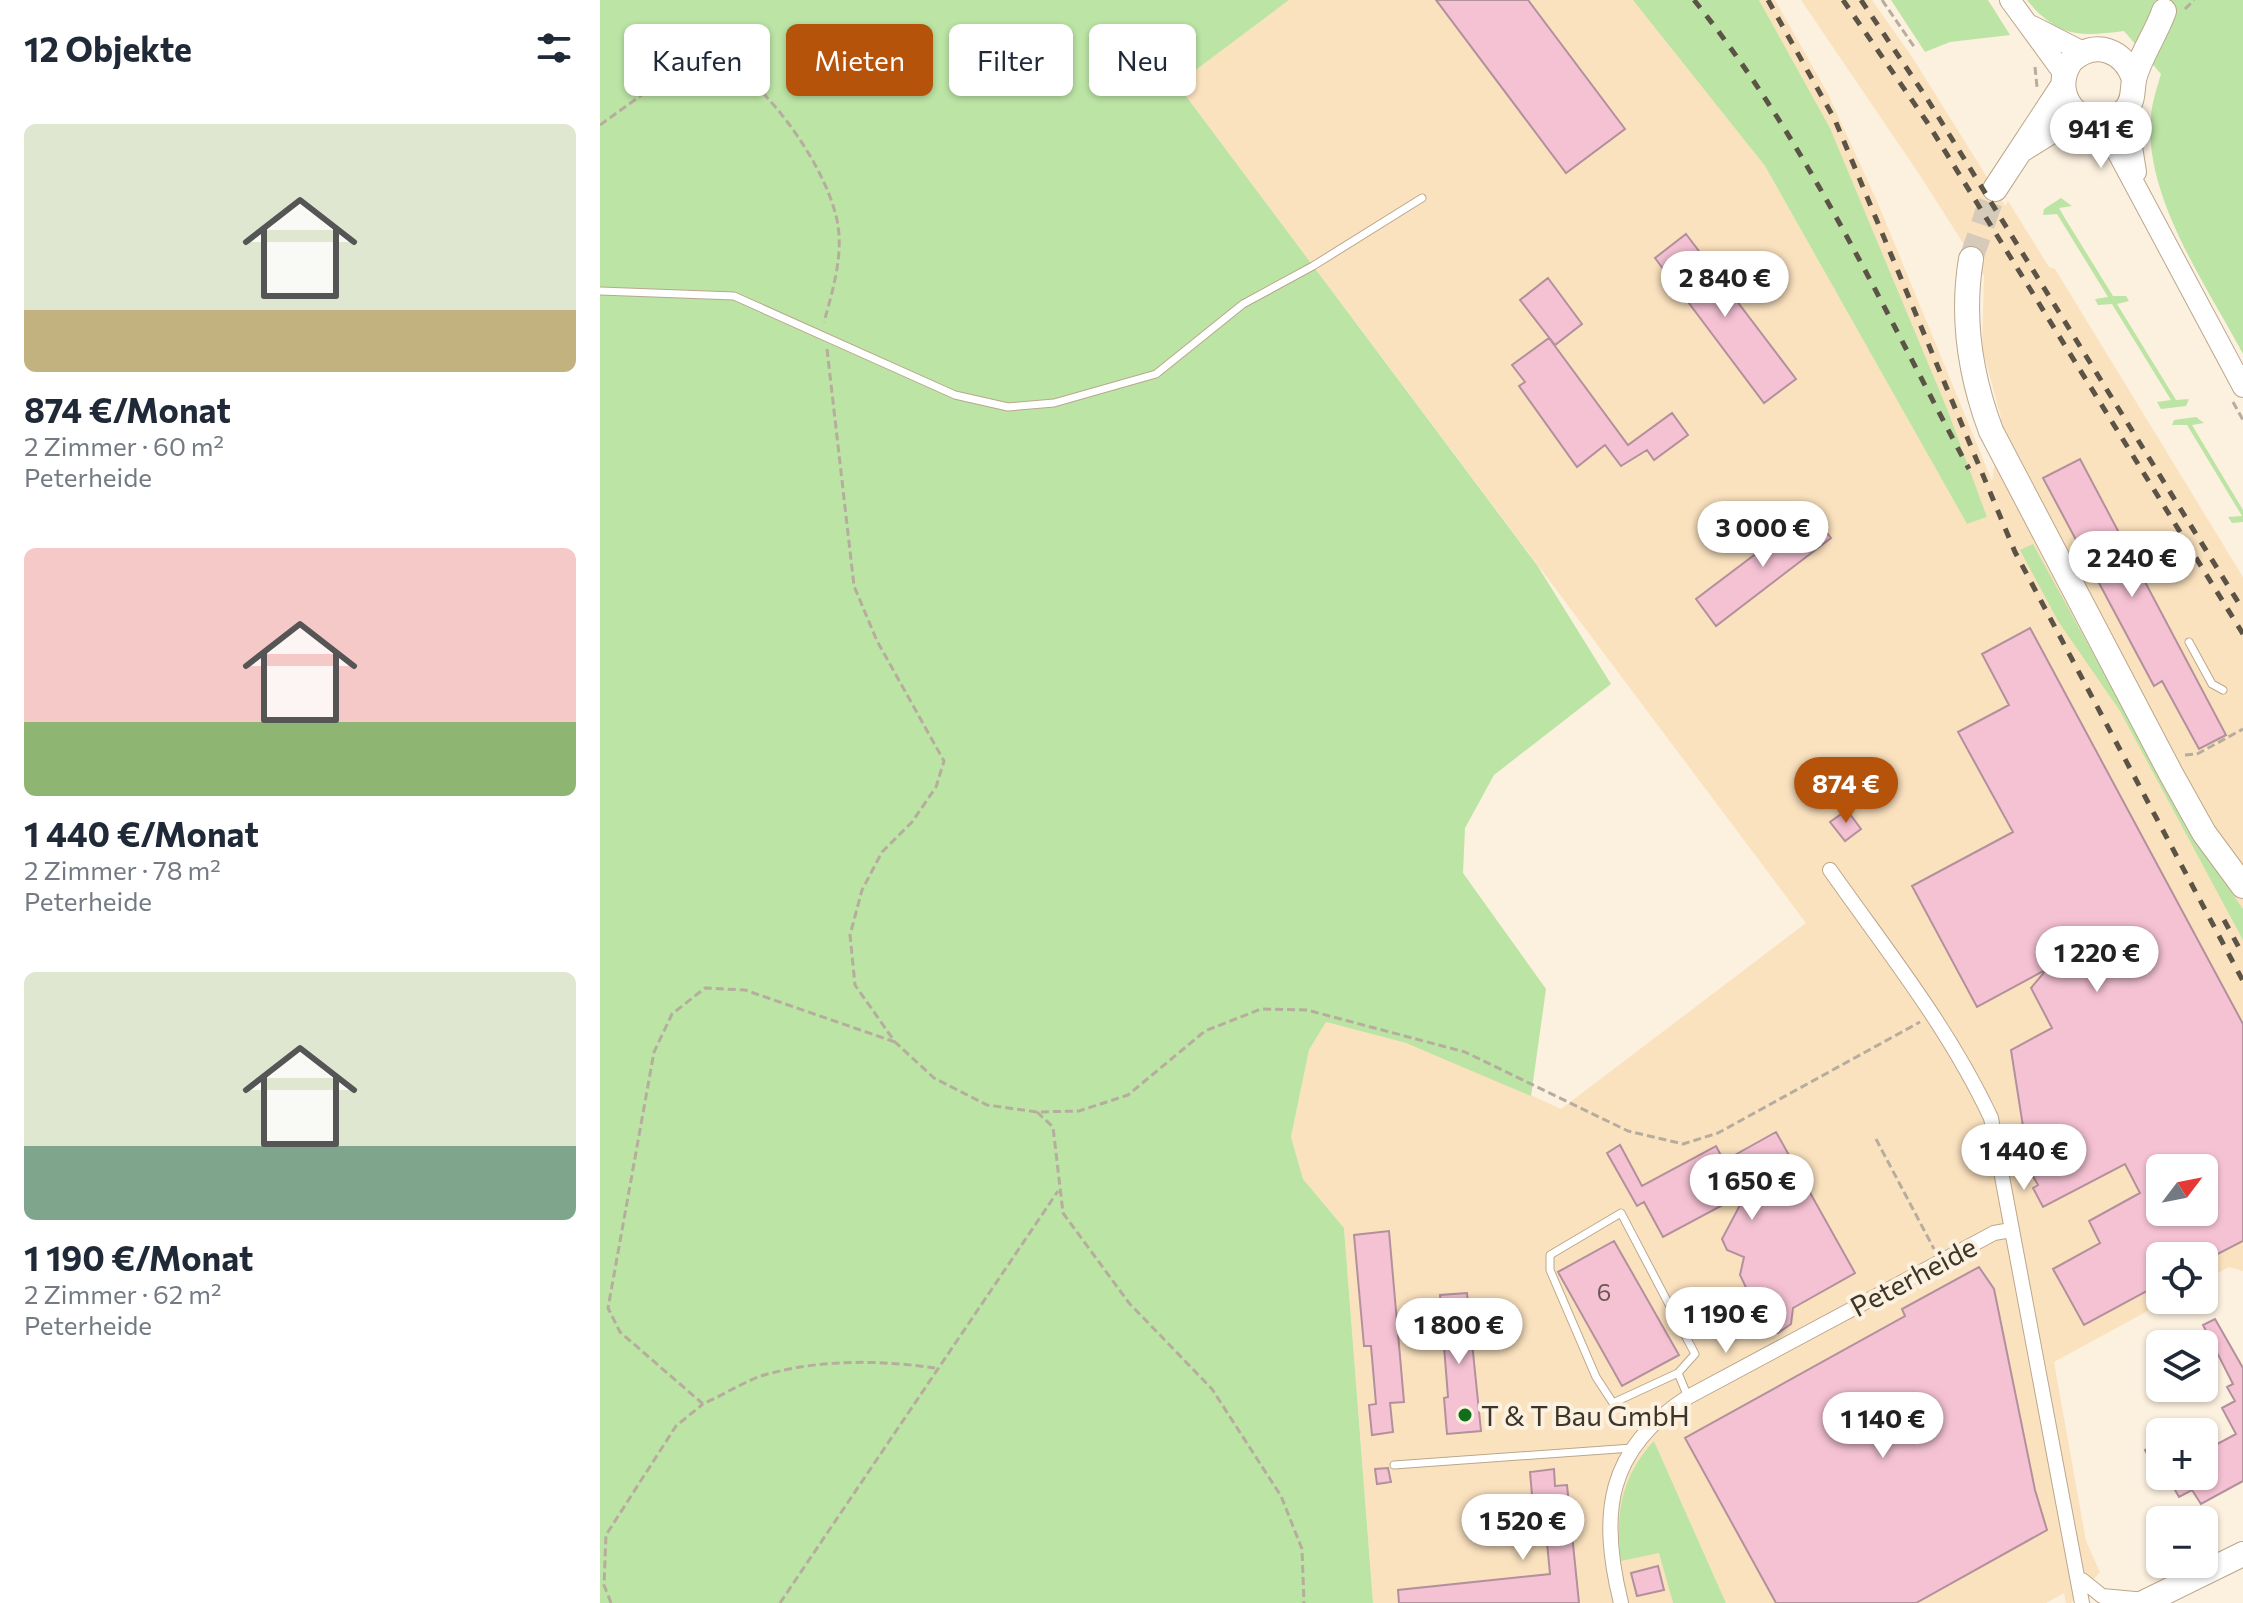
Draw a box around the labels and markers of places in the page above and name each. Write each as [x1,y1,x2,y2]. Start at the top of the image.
pin: 941 € [2045,102,2157,170]
pin: 2 840 € [1651,251,1799,319]
pin: 3 000 € [1689,501,1837,569]
pin: 2 240 € [2058,531,2206,599]
pin: 874 € [1790,757,1902,825]
pin: 1 220 € [2023,926,2171,994]
pin: 1 440 € [1950,1124,2098,1192]
pin: 1 650 € [1678,1154,1826,1222]
pin: 1 190 € [1652,1287,1800,1355]
pin: 1 800 € [1385,1298,1533,1366]
pin: 1 140 € [1809,1392,1957,1460]
place label: T & T Bau GmbH [1481,1398,1690,1432]
marker: T & T Bau GmbH [1456,1406,1474,1424]
pin: 1 520 € [1449,1494,1597,1562]

